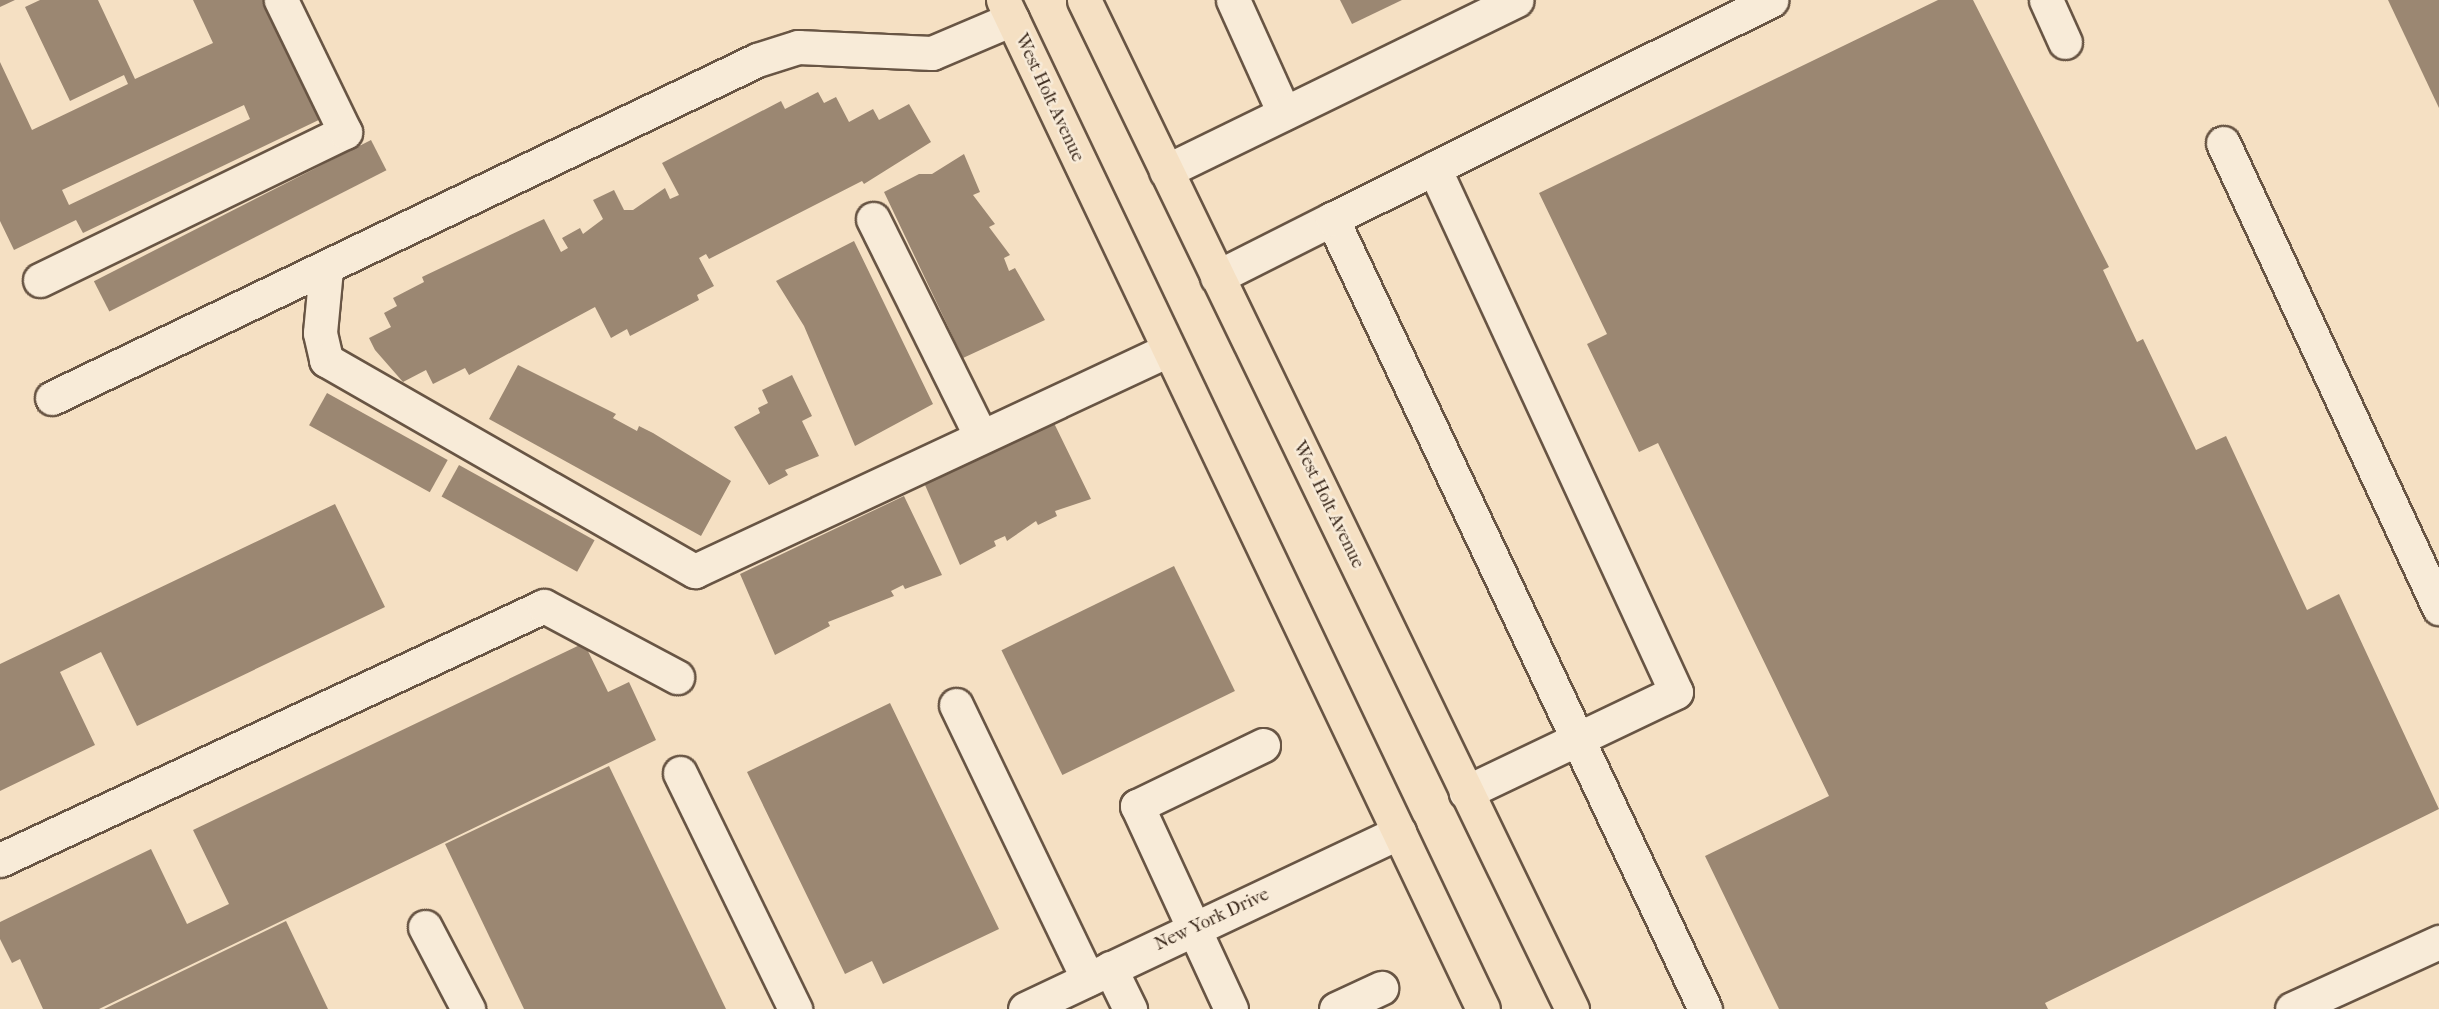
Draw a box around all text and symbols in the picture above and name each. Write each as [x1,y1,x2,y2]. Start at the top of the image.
street label: West Holt Avenue [1010,31,1088,165]
street label: West Holt Avenue [1288,438,1368,572]
street label: New York Drive [1151,884,1273,956]

